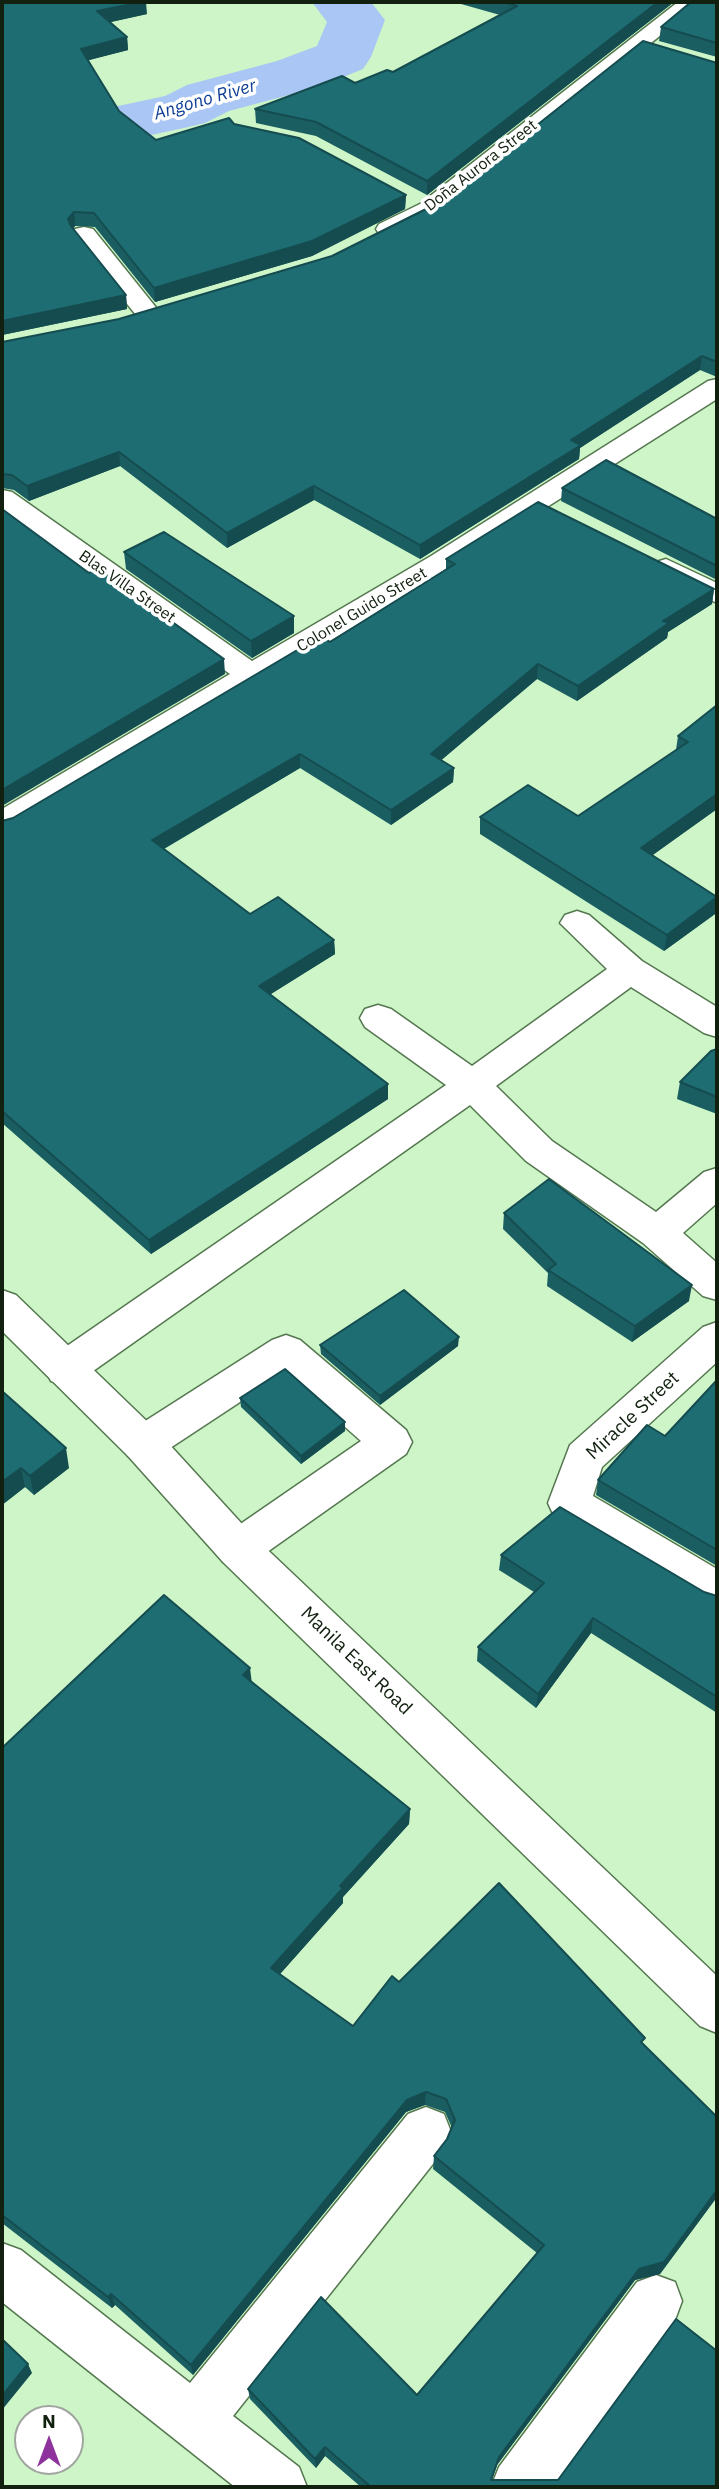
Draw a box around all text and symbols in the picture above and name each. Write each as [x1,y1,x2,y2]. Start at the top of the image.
water label: Angono River [152,75,258,125]
street label: Doña Aurora Street [421,116,541,216]
street label: Blas Villa Street [75,547,179,627]
street label: Colonel Guido Street [293,564,431,656]
street label: Miracle Street [582,1367,684,1465]
street label: Manila East Road [296,1602,416,1720]
north arrow [14,2405,84,2475]
text: N [42,2409,56,2433]

